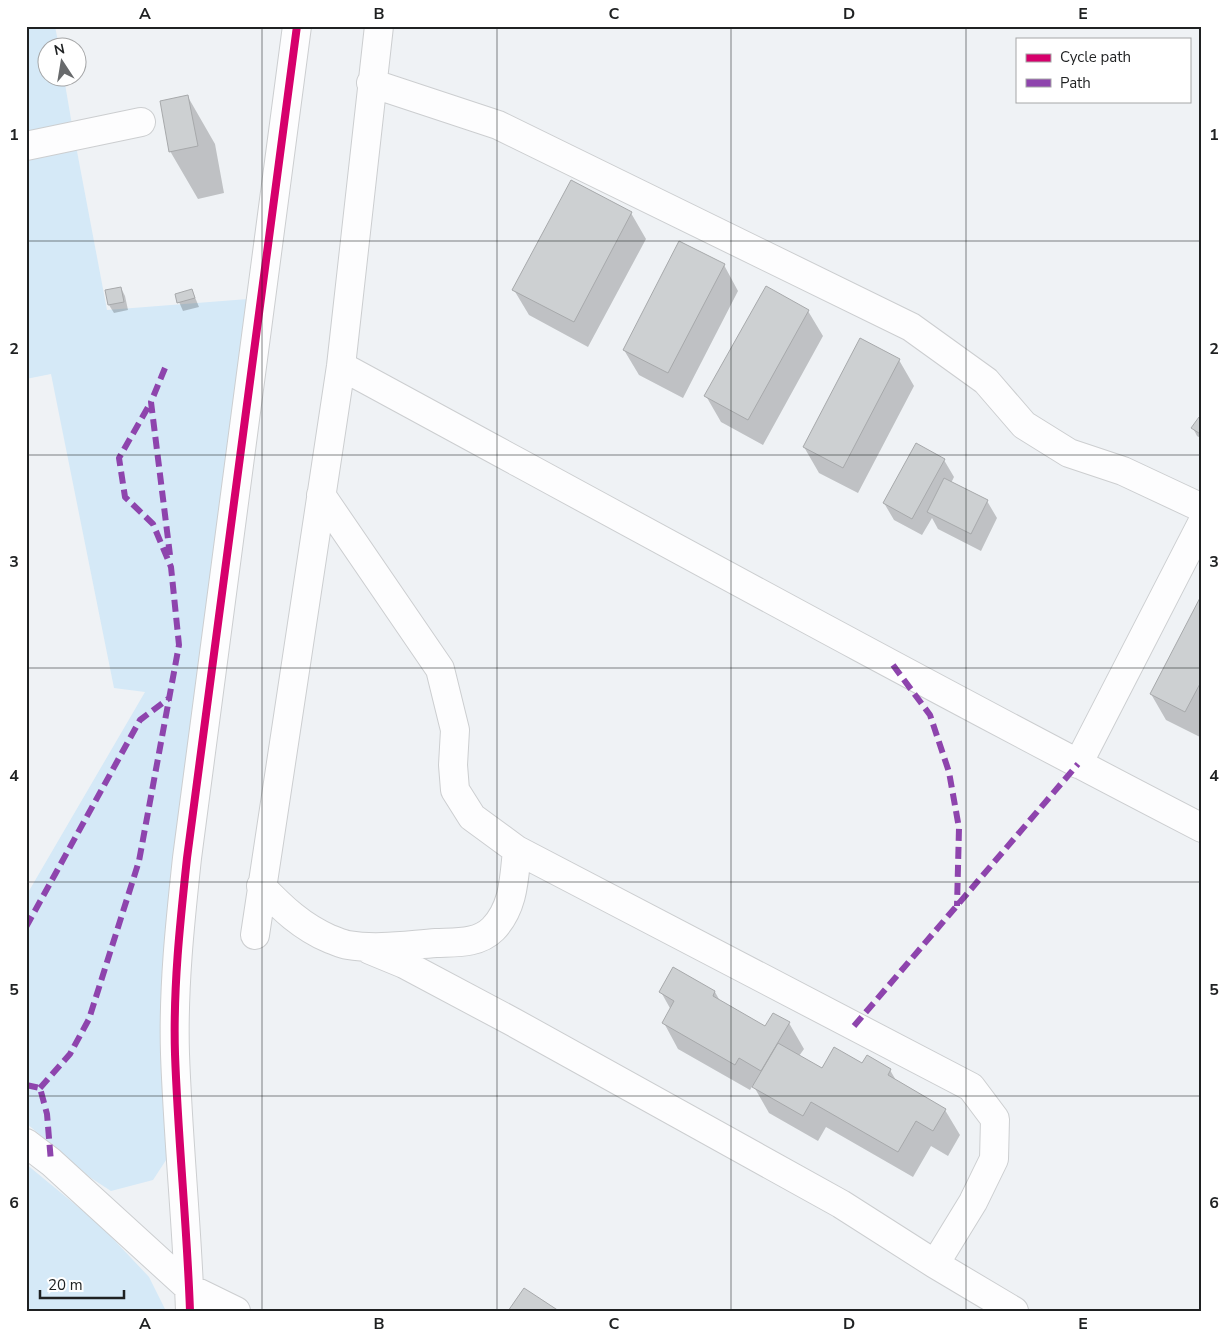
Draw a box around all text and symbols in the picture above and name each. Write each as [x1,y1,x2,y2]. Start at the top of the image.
text: A [139,3,151,25]
text: B [373,3,385,25]
text: C [609,3,620,25]
text: D [843,3,855,25]
text: E [1078,3,1088,25]
north arrow [38,38,88,88]
legend [1016,38,1190,102]
text: N [52,39,67,60]
text: Cycle path [1060,47,1131,67]
text: Path [1060,73,1091,93]
text: 1 [9,124,19,146]
text: 1 [1209,124,1219,146]
text: 2 [9,338,19,360]
text: 2 [1209,338,1219,360]
text: 3 [9,551,19,573]
text: 3 [1209,551,1219,573]
text: 4 [9,765,19,787]
text: 4 [1209,765,1219,787]
text: 5 [9,979,19,1001]
text: 5 [1209,979,1219,1001]
text: 6 [9,1192,19,1214]
text: 6 [1209,1192,1219,1214]
scale bar [40,1267,124,1299]
text: 20 m [48,1275,83,1295]
text: A [139,1313,151,1335]
text: B [373,1313,385,1335]
text: C [609,1313,620,1335]
text: D [843,1313,855,1335]
text: E [1078,1313,1088,1335]

